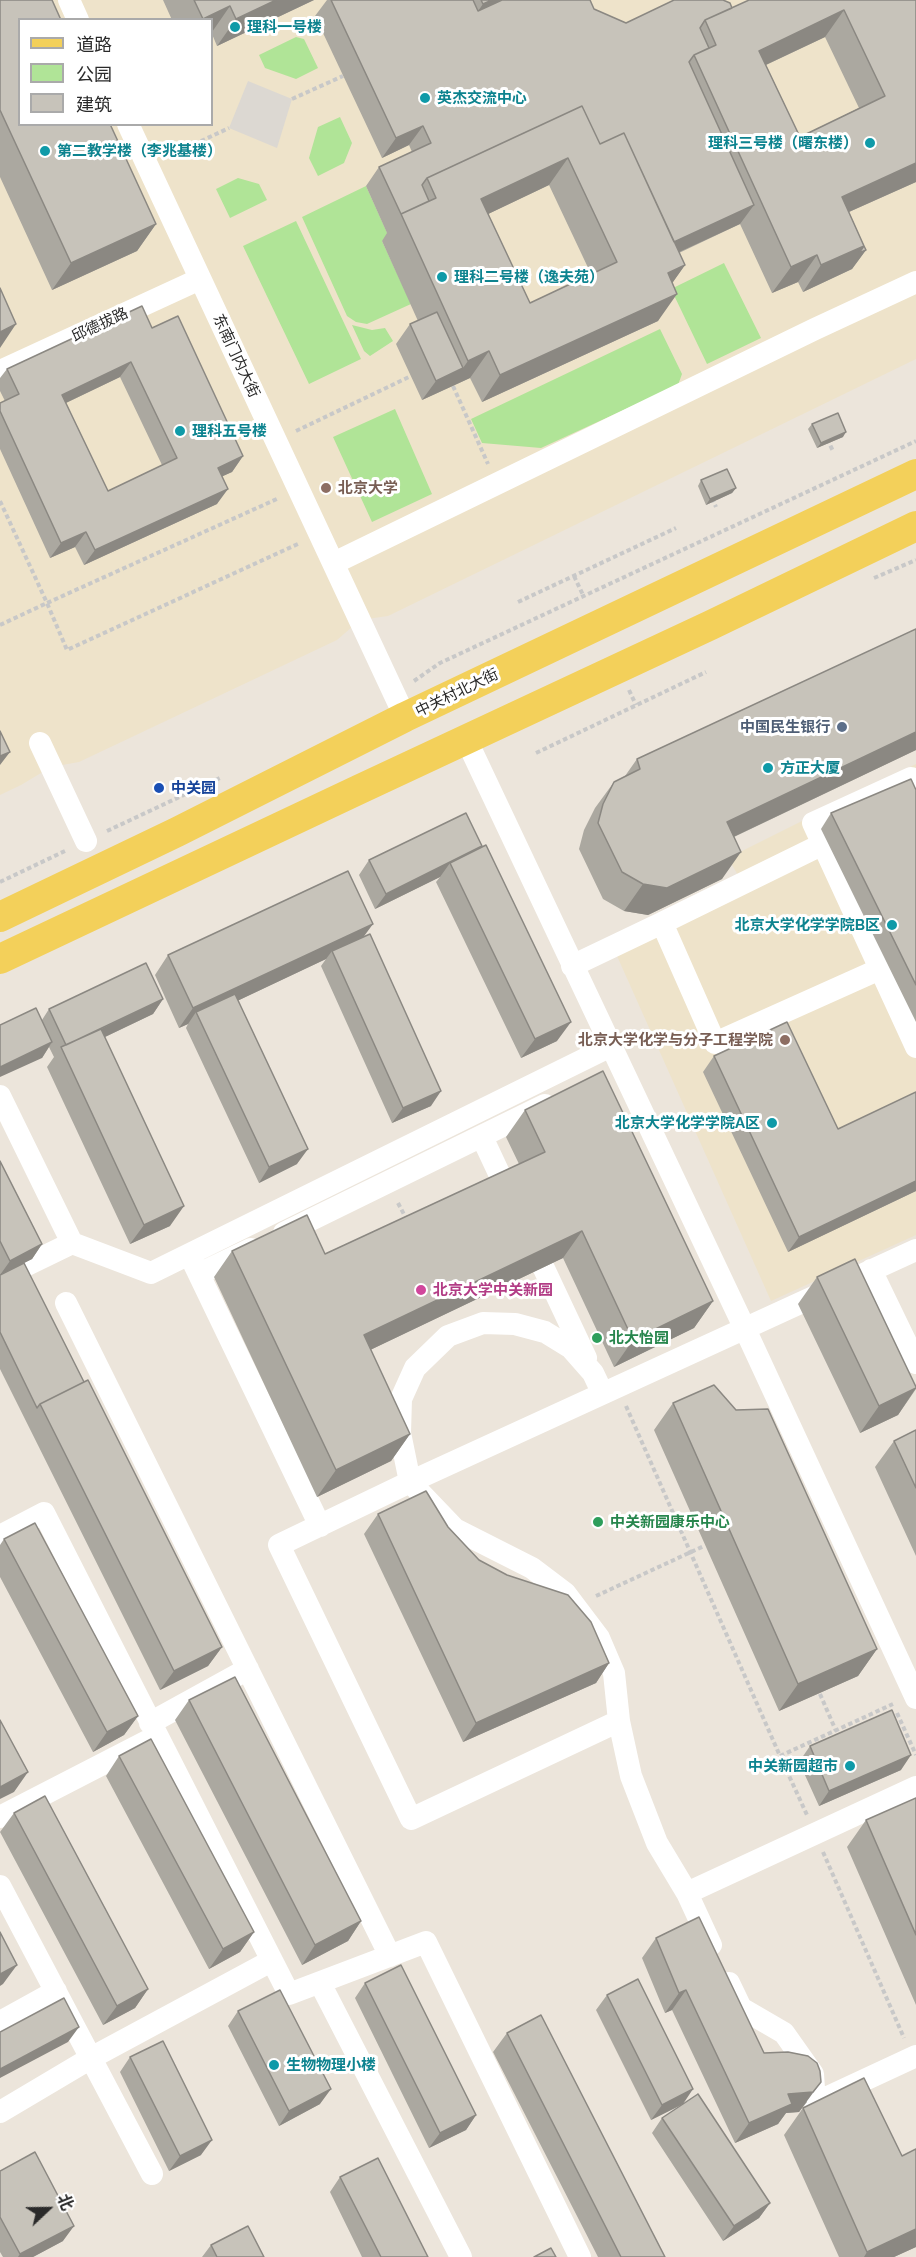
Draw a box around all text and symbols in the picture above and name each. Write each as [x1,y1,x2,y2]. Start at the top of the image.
legend [18,18,213,126]
place label: 理科一号楼 [247,18,322,36]
marker: 理科一号楼 [228,20,242,34]
text: 道路 [76,34,112,55]
text: 公园 [76,64,112,85]
place label: 英杰交流中心 [437,89,527,107]
marker: 英杰交流中心 [418,91,432,105]
text: 建筑 [76,94,112,115]
place label: 理科三号楼（曙东楼） [708,134,858,152]
marker: 理科三号楼（曙东楼） [863,136,877,150]
place label: 第二教学楼（李兆基楼） [57,142,222,160]
marker: 第二教学楼（李兆基楼） [38,144,52,158]
place label: 理科二号楼（逸夫苑） [454,268,604,286]
marker: 理科二号楼（逸夫苑） [435,270,449,284]
street label: 邱德拔路 [69,304,131,346]
street label: 东南门内大街 [209,311,263,401]
place label: 理科五号楼 [192,422,267,440]
marker: 理科五号楼 [173,424,187,438]
place label: 北京大学 [338,479,398,497]
marker: 北京大学 [319,481,333,495]
street label: 中关村北大街 [413,665,501,721]
place label: 中国民生银行 [740,718,830,736]
marker: 中国民生银行 [835,720,849,734]
place label: 方正大厦 [780,759,840,777]
marker: 方正大厦 [761,761,775,775]
place label: 中关园 [171,779,216,797]
marker: 中关园 [152,781,166,795]
place label: 北京大学化学学院B区 [735,916,880,934]
marker: 北京大学化学学院B区 [885,918,899,932]
place label: 北京大学化学与分子工程学院 [578,1031,773,1049]
marker: 北京大学化学与分子工程学院 [778,1033,792,1047]
place label: 北京大学化学学院A区 [615,1114,760,1132]
marker: 北京大学化学学院A区 [765,1116,779,1130]
place label: 北京大学中关新园 [433,1281,553,1299]
marker: 北京大学中关新园 [414,1283,428,1297]
place label: 北大怡园 [609,1329,669,1347]
marker: 北大怡园 [590,1331,604,1345]
place label: 中关新园康乐中心 [610,1513,730,1531]
marker: 中关新园康乐中心 [591,1515,605,1529]
place label: 中关新园超市 [748,1757,838,1775]
marker: 中关新园超市 [843,1759,857,1773]
place label: 生物物理小楼 [286,2056,376,2074]
marker: 生物物理小楼 [267,2058,281,2072]
north arrow [18,2179,78,2239]
text: 北 [53,2191,77,2213]

